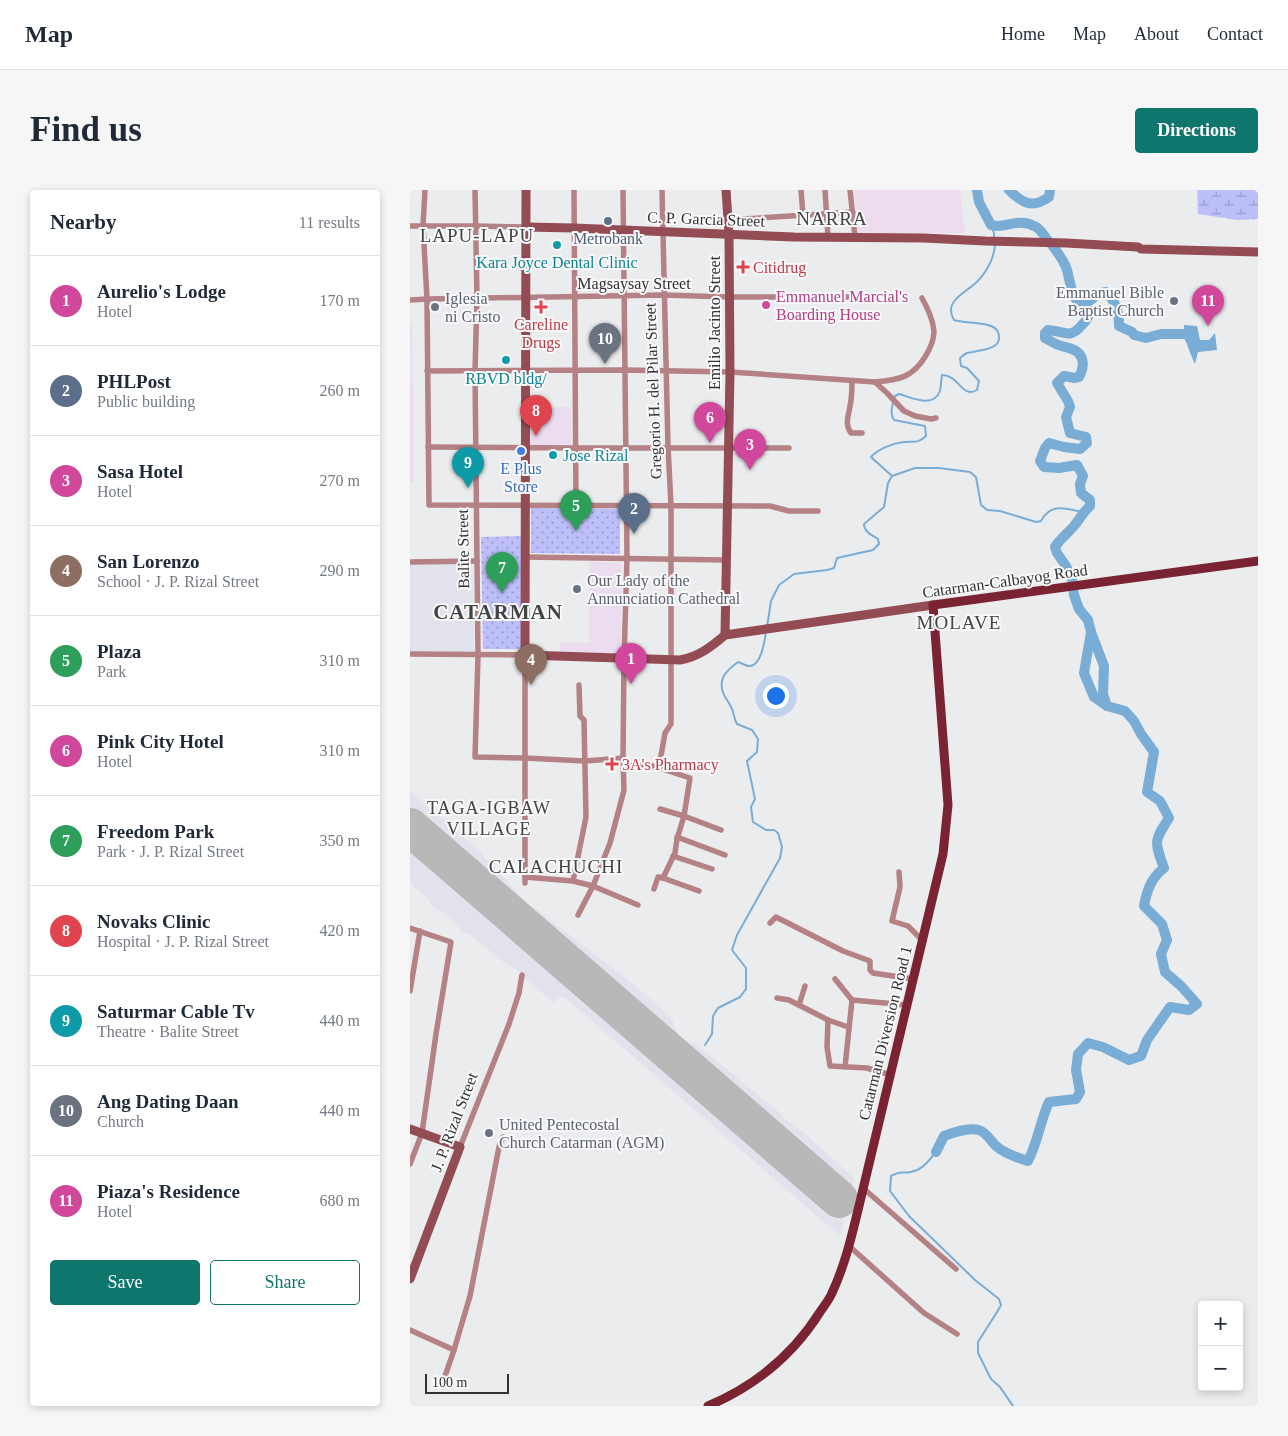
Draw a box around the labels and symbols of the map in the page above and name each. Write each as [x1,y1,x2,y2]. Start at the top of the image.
street label: C. P. Garcia Street [647,208,766,230]
district label: NARRA [796,208,868,229]
marker: Metrobank [602,215,614,227]
district label: LAPU-LAPU [420,225,534,246]
place label: Metrobank [573,230,643,247]
marker: Kara Joyce Dental Clinic [551,239,563,251]
place label: Kara Joyce Dental Clinic [476,254,638,272]
street label: Emilio Jacinto Street [706,255,723,390]
place label: Citidrug [753,259,806,277]
marker: Citidrug [737,261,749,273]
street label: Magsaysay Street [577,275,691,293]
place label: Emmanuel Bible Baptist Church [1056,284,1164,320]
pin: 11 [1192,285,1224,326]
place label: Emmanuel Marcial's Boarding House [776,288,908,324]
place label: Iglesia ni Cristo [445,290,501,325]
marker: Emmanuel Bible Baptist Church [1168,295,1180,307]
marker: Emmanuel Marcial's Boarding House [760,299,772,311]
marker: Iglesia ni Cristo [429,301,441,313]
marker: Careline Drugs [535,301,547,313]
street label: Gregorio H. del Pilar Street [641,302,666,479]
place label: Careline Drugs [514,316,568,352]
pin: 10 [589,323,621,364]
marker: RBVD bldg/ [500,354,512,366]
place label: RBVD bldg/ [465,370,547,388]
pin: 8 [520,395,552,436]
pin: 6 [694,402,726,443]
pin: 3 [734,429,766,470]
marker: E Plus Store [515,445,527,457]
pin: 9 [452,447,484,488]
place label: Jose Rizal [563,447,629,464]
marker: Jose Rizal [547,449,559,461]
place label: E Plus Store [500,460,542,495]
pin: 5 [560,490,592,531]
pin: 2 [618,493,650,534]
street label: Balite Street [454,509,472,589]
pin: 7 [486,552,518,593]
street label: Catarman-Calbayog Road [921,561,1089,602]
place label: Our Lady of the Annunciation Cathedral [587,572,741,607]
marker: Our Lady of the Annunciation Cathedral [571,583,583,595]
district label: CATARMAN [433,600,563,624]
district label: MOLAVE [917,612,1001,633]
pin: 1 [615,643,647,684]
pin: 4 [515,644,547,685]
your location [763,683,789,709]
place label: 3A's Pharmacy [622,756,719,774]
marker: 3A's Pharmacy [606,758,618,770]
district label: TAGA-IGBAW VILLAGE [427,798,551,839]
district label: CALACHUCHI [489,856,623,877]
street label: Catarman Diversion Road 1 [855,944,915,1122]
street label: J. P. Rizal Street [427,1070,481,1174]
place label: United Pentecostal Church Catarman (AGM) [499,1116,664,1152]
marker: United Pentecostal Church Catarman (AGM) [483,1127,495,1139]
scale bar [425,1371,509,1394]

